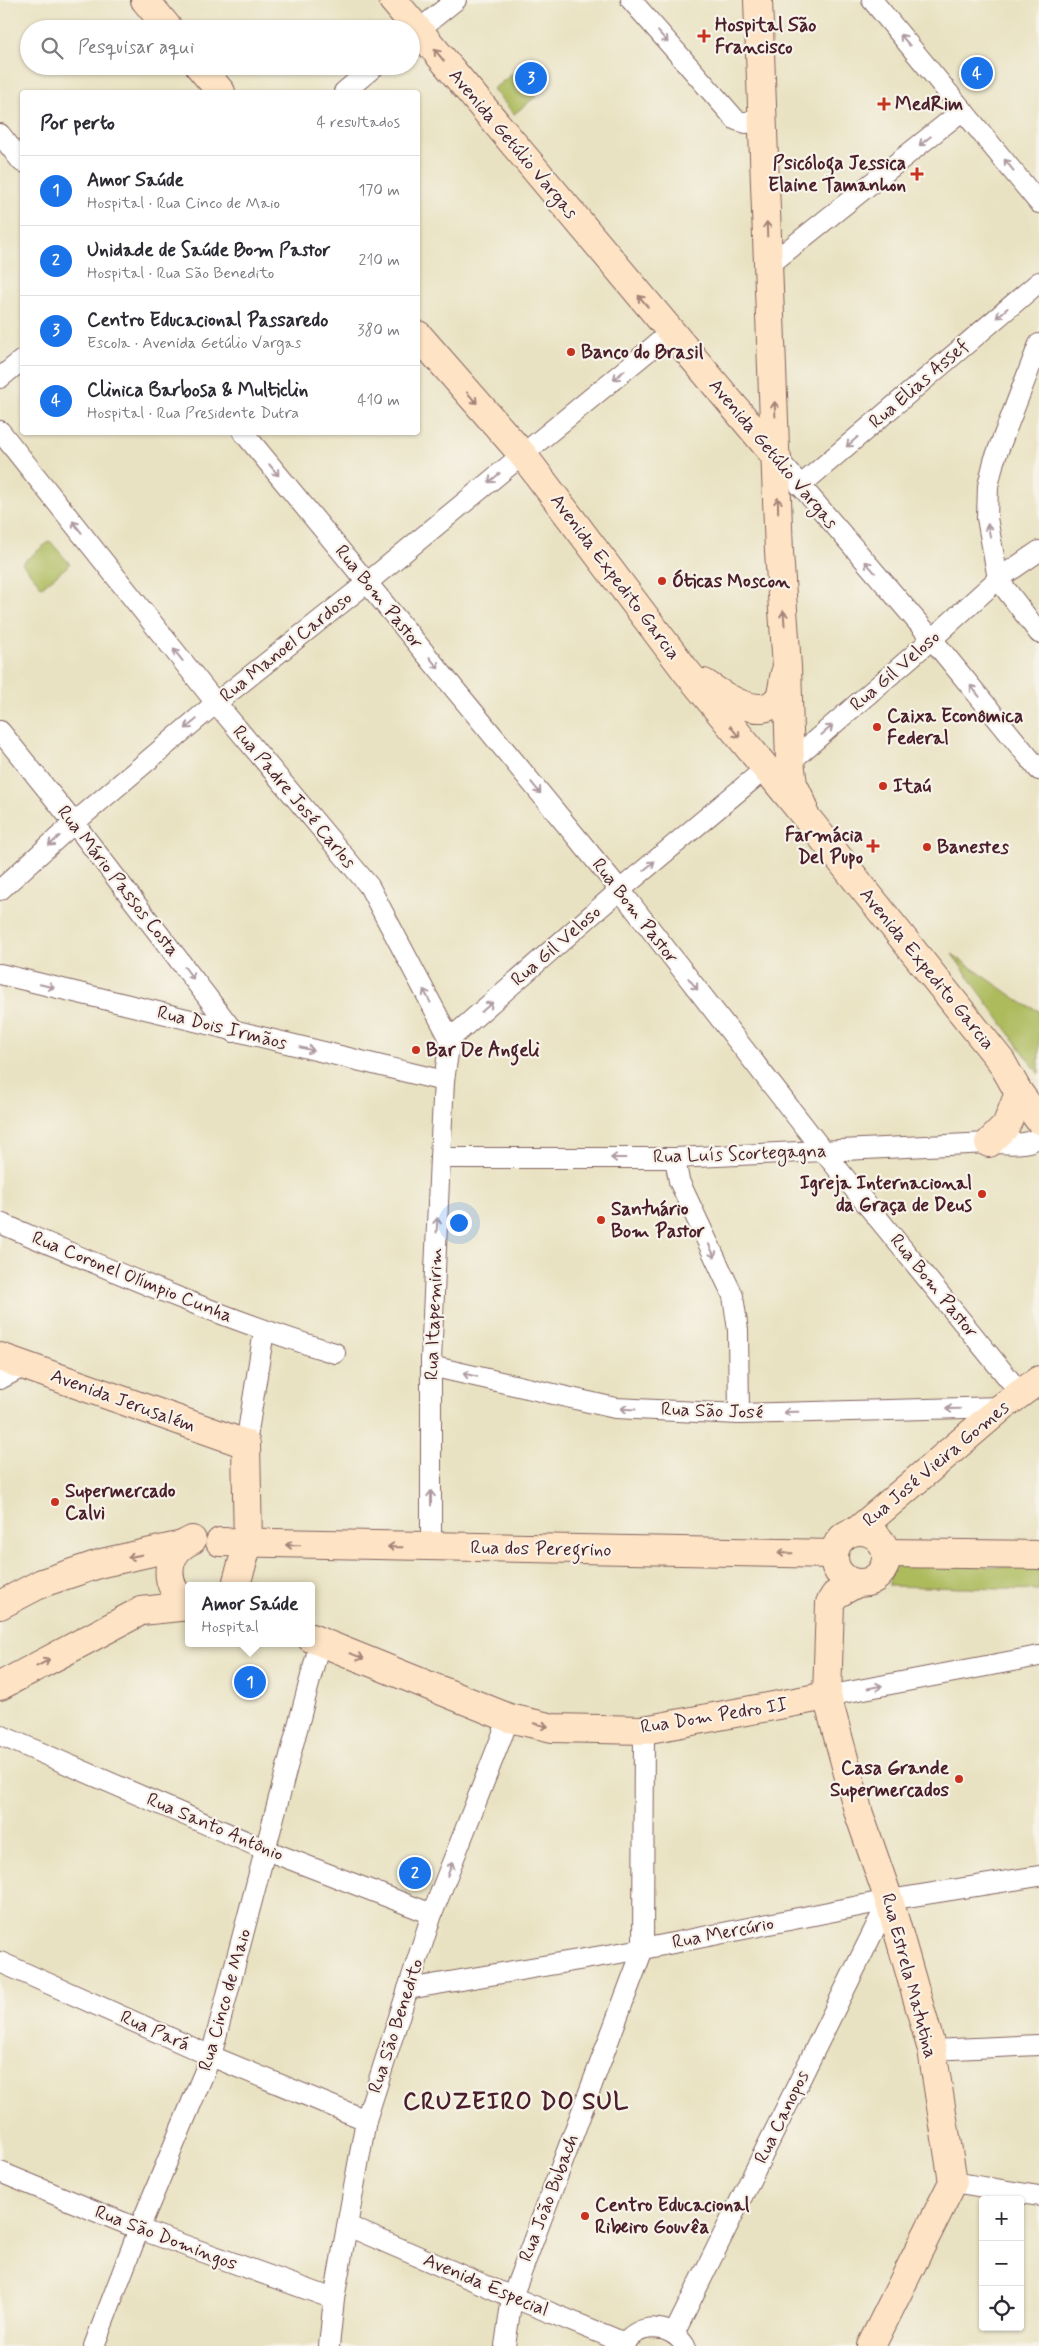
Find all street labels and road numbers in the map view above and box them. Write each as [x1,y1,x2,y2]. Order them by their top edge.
street label: Avenida Getúlio Vargas [441,64,584,226]
street label: Rua Elias Assef [864,334,974,434]
street label: Avenida Getúlio Vargas [701,374,844,536]
street label: Avenida Expedito Garcia [544,489,686,665]
street label: Rua Bom Pastor [329,540,429,654]
street label: Rua Manoel Cardoso [215,586,357,708]
street label: Rua Gil Veloso [845,625,945,717]
street label: Rua Padre José Carlos [227,720,362,874]
street label: Rua Mário Passos Costa [51,800,185,962]
street label: Rua Bom Pastor [586,853,684,969]
street label: Avenida Expedito Garcia [854,883,1000,1055]
street label: Rua Gil Veloso [506,900,606,992]
street label: Rua Dois Irmãos [155,1000,290,1056]
street label: Rua Luís Scortegagna [653,1138,827,1172]
street label: Rua Coronel Olímpio Cunha [28,1225,236,1329]
street label: Rua Bom Pastor [884,1229,984,1343]
street label: Rua Itapemirim [419,1247,449,1381]
street label: Avenida Jerusalém [47,1363,199,1439]
street label: Rua José Vieira Gomes [857,1395,1015,1533]
street label: Rua São José [660,1397,764,1425]
street label: Rua dos Peregrino [470,1535,612,1566]
street label: Rua Dom Pedro II [639,1692,789,1740]
street label: Rua Santo Antônio [143,1787,287,1867]
street label: Rua Estrela Matutina [875,1891,943,2061]
street label: Rua Mercúrio [670,1911,776,1955]
street label: Rua Cinco de Maio [193,1926,257,2074]
street label: Rua São Benedito [362,1956,430,2096]
street label: Rua Pará [116,2005,194,2057]
street label: Rua Canopos [749,2066,816,2168]
street label: Rua João Bubach [513,2131,585,2265]
street label: Rua São Domingos [91,2199,241,2278]
street label: Avenida Especial [420,2247,552,2323]

